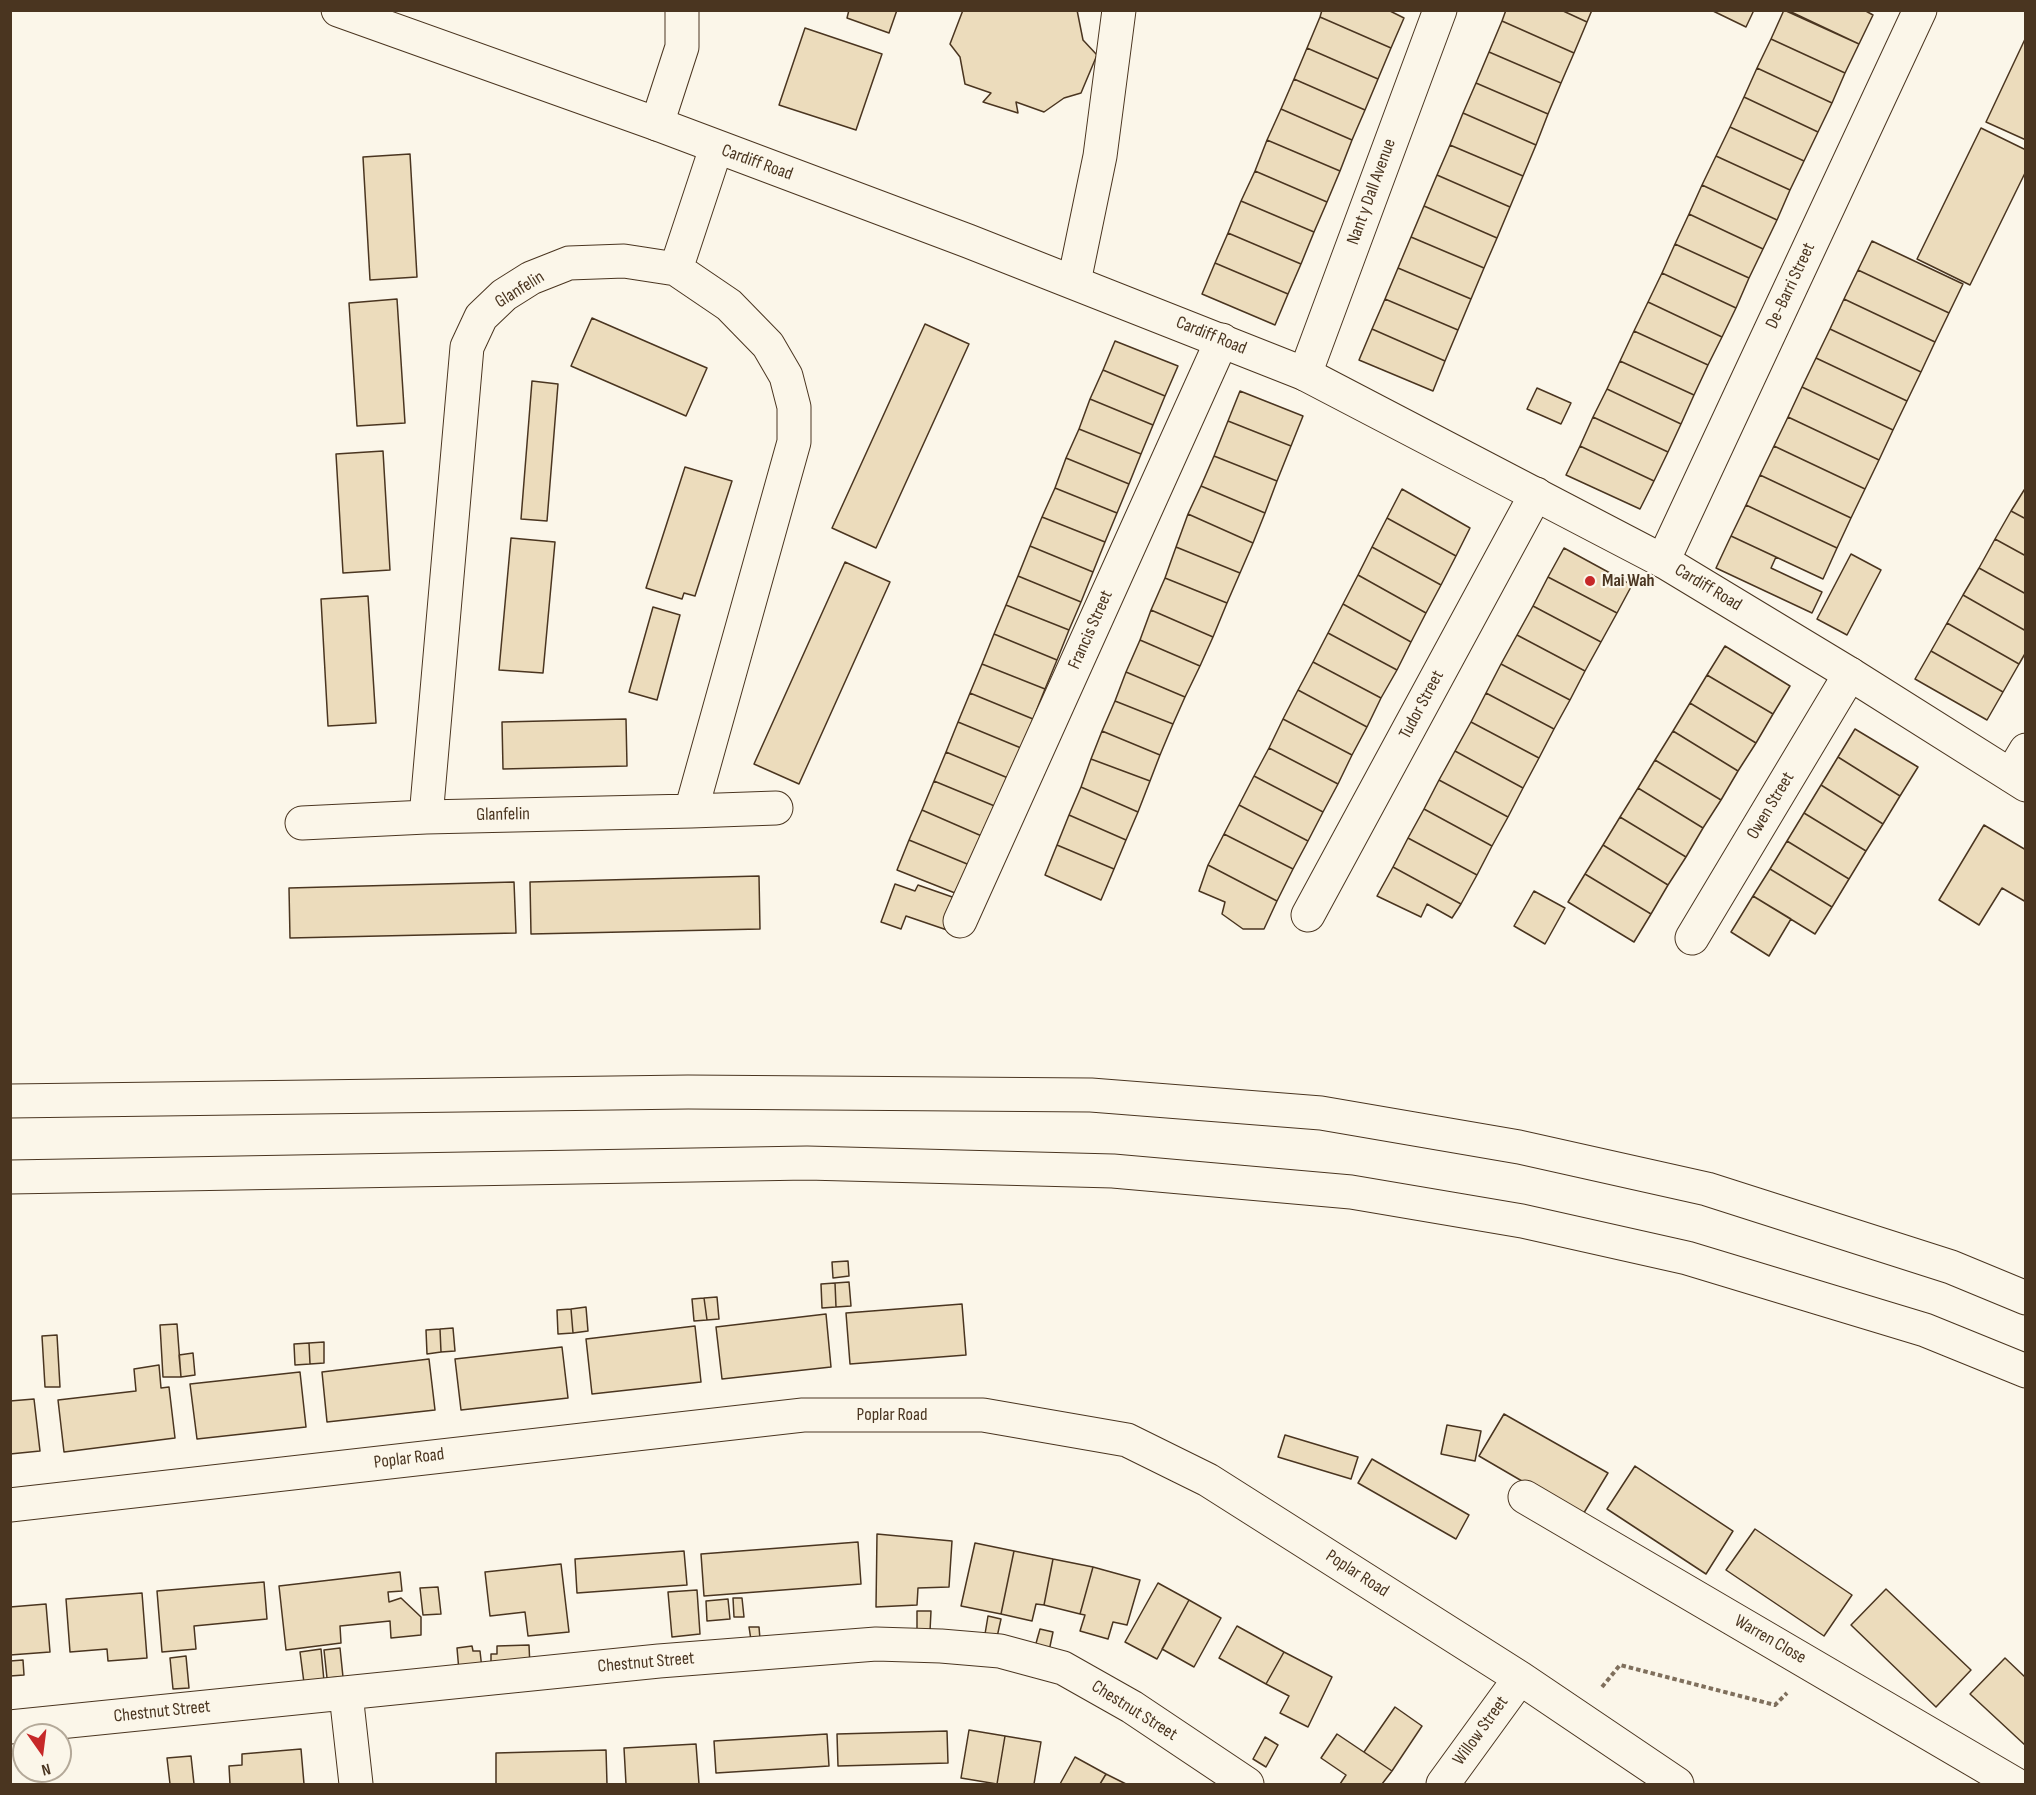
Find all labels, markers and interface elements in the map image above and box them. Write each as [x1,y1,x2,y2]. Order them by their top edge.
street label: Nant y Dall Avenue [1343,136,1401,248]
street label: Cardiff Road [718,140,796,186]
street label: De-Barri Street [1762,240,1820,332]
street label: Glanfelin [491,267,549,313]
street label: Cardiff Road [1173,312,1249,360]
street label: Cardiff Road [1671,560,1745,616]
place label: Mai Wah [1602,570,1655,592]
marker: Mai Wah [1583,574,1597,588]
street label: Francis Street [1064,587,1118,673]
street label: Tudor Street [1395,667,1449,743]
street label: Owen Street [1743,768,1799,844]
street label: Glanfelin [476,804,530,826]
street label: Poplar Road [857,1404,927,1426]
street label: Poplar Road [373,1444,445,1474]
street label: Poplar Road [1321,1546,1393,1602]
street label: Warren Close [1730,1611,1810,1669]
street label: Chestnut Street [597,1648,695,1678]
street label: Chestnut Street [1087,1676,1181,1746]
street label: Willow Street [1449,1692,1513,1770]
street label: Chestnut Street [113,1696,211,1728]
north arrow [12,1723,72,1783]
text: N [40,1759,52,1779]

